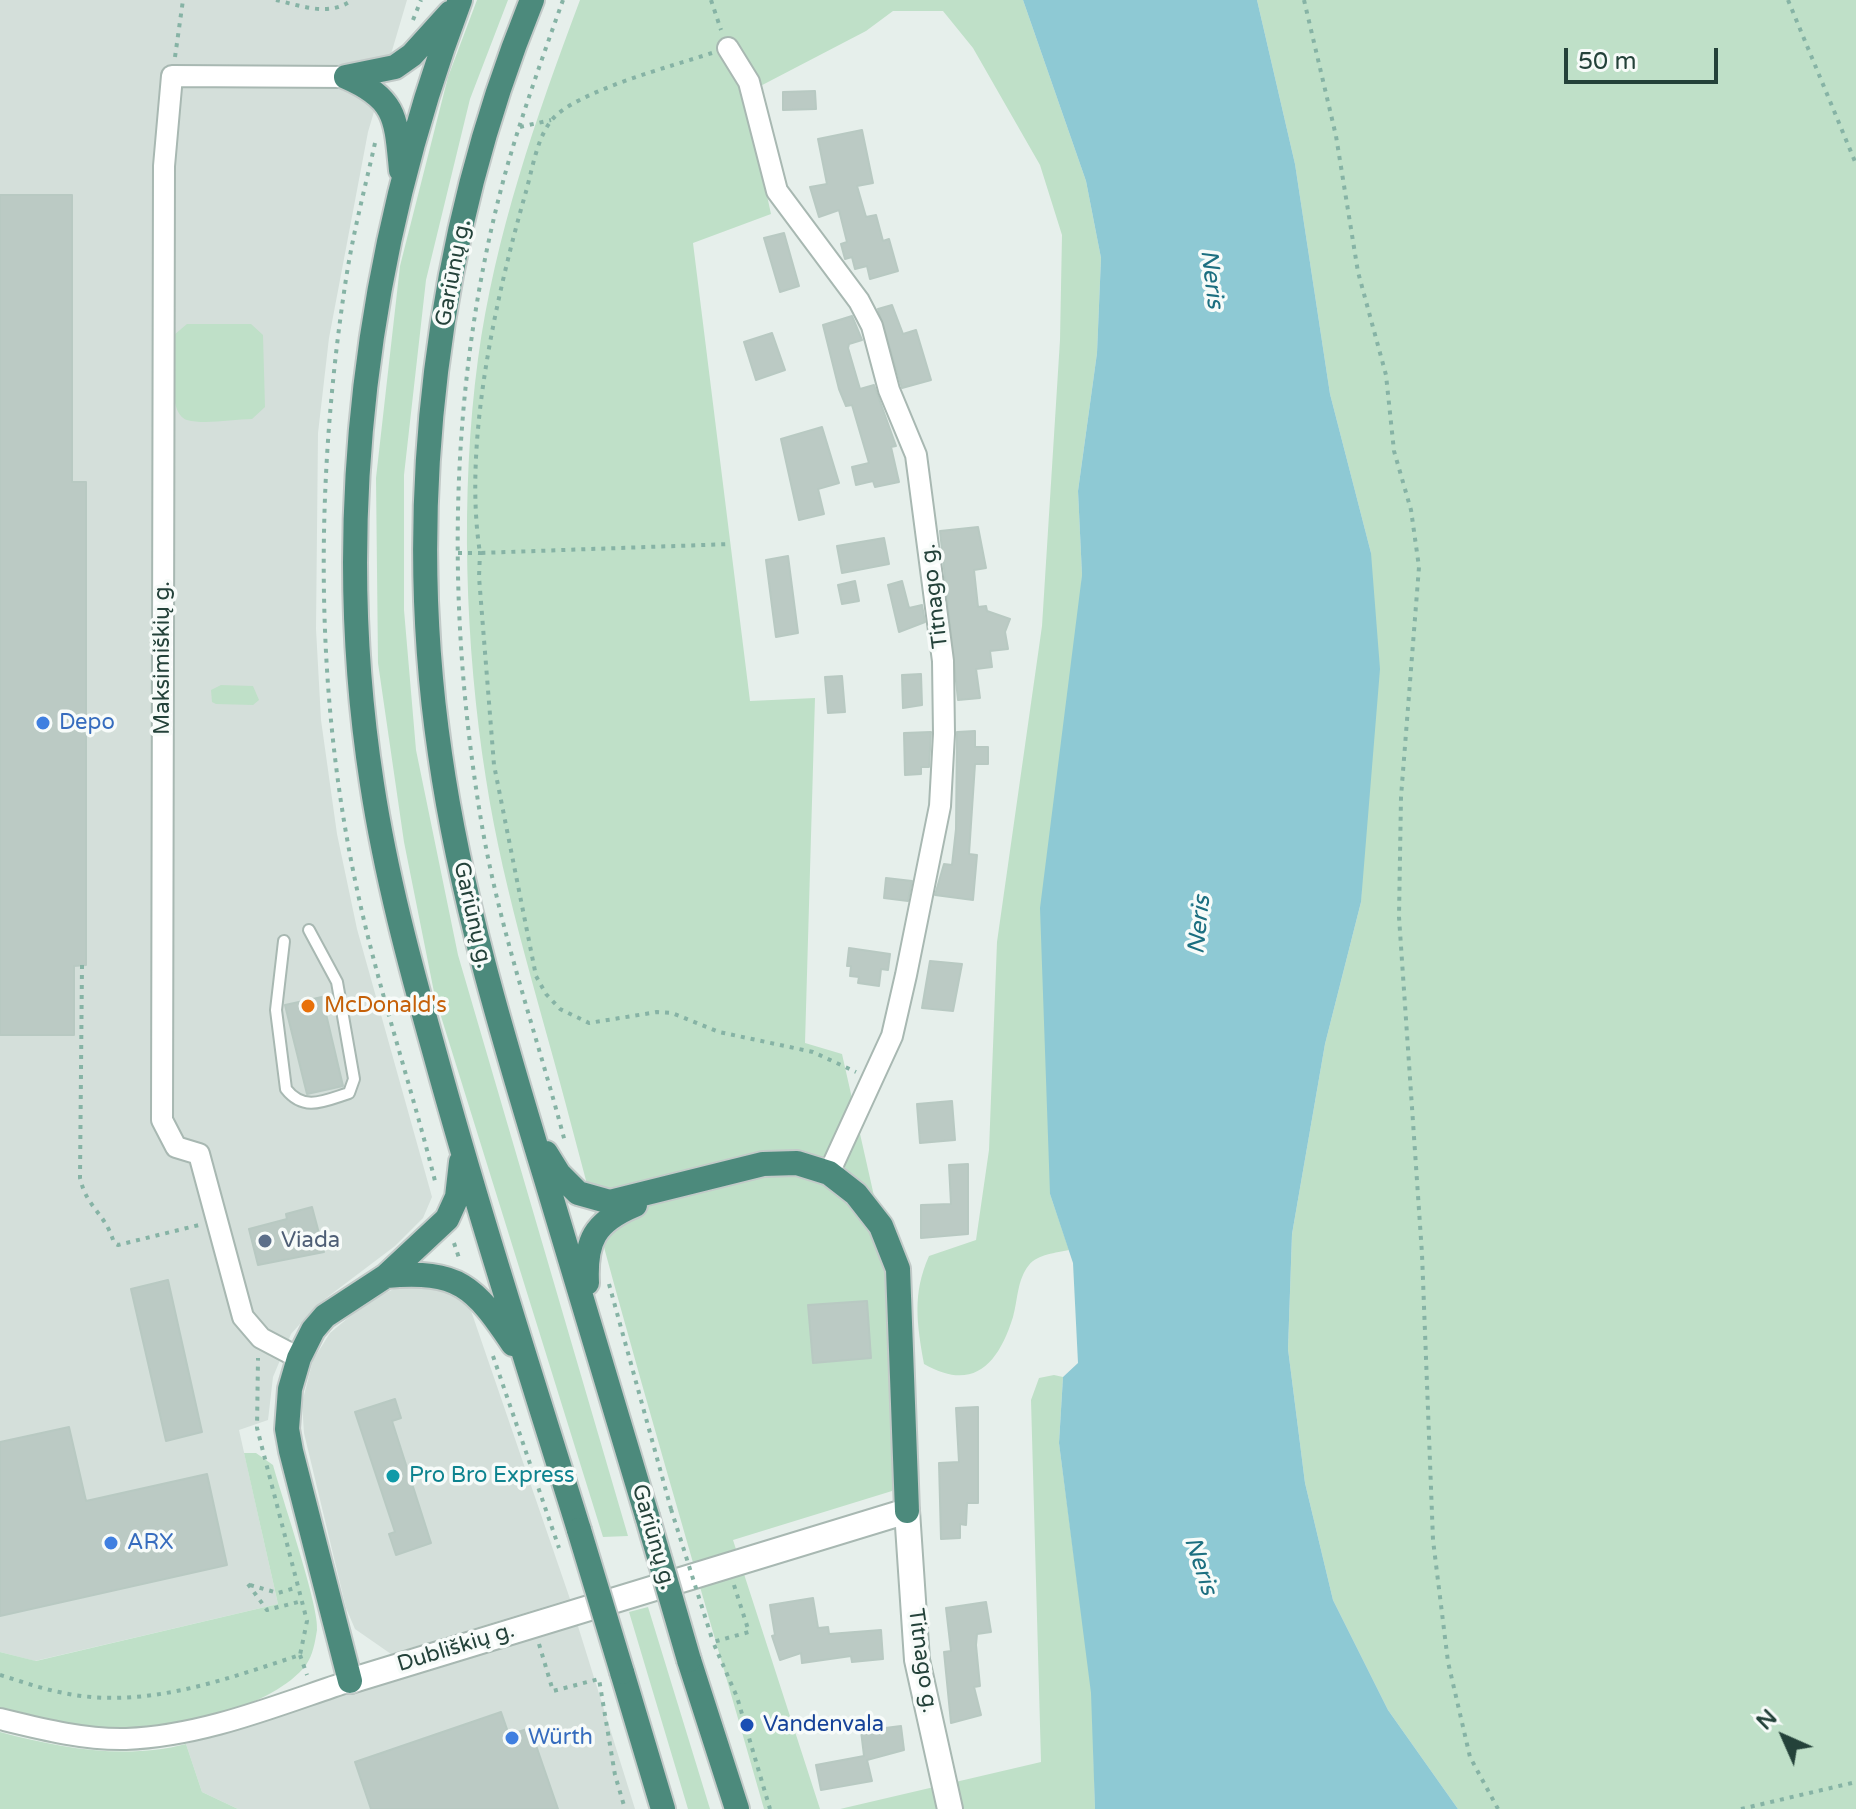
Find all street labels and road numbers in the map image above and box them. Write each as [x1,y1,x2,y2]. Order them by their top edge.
street label: Gariūnų g. [431,217,477,329]
street label: Titnago g. [915,542,955,650]
street label: Maksimiškių g. [150,581,176,735]
street label: Gariūnų g. [447,859,497,971]
street label: Gariūnų g. [625,1481,681,1593]
street label: Titnago g. [902,1607,942,1715]
street label: Dubliškių g. [394,1618,518,1678]

